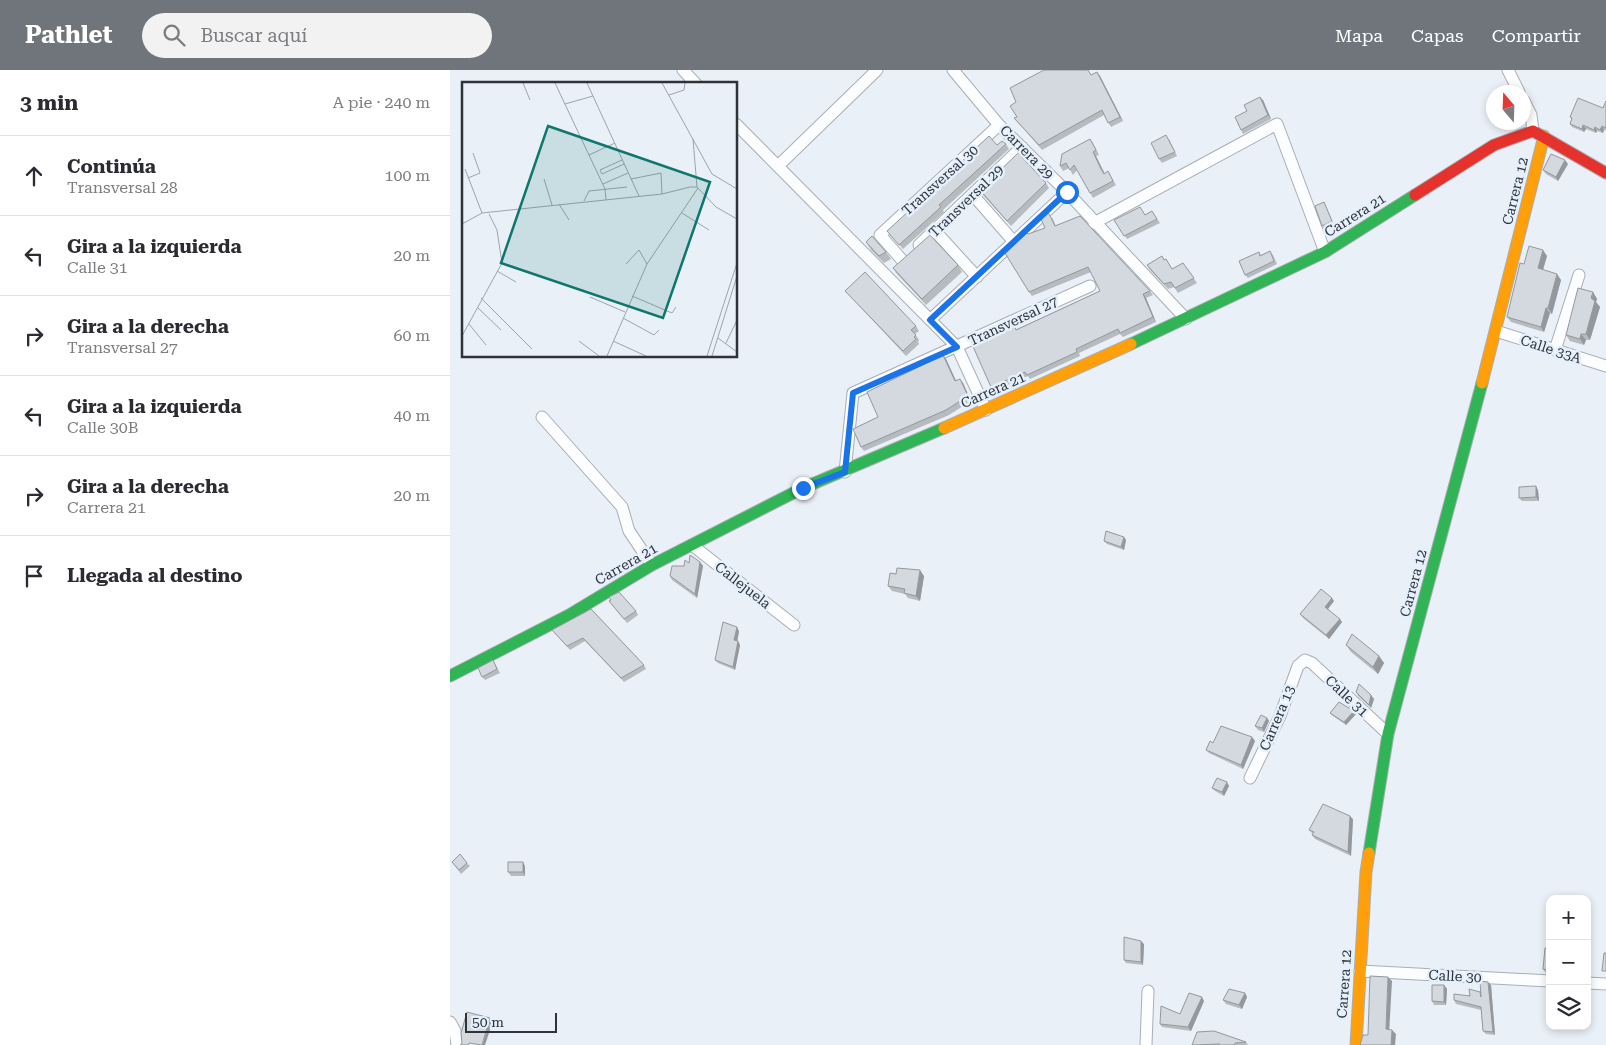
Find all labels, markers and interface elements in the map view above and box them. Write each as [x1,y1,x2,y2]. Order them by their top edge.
search box [142,13,492,58]
text: Pathlet [25,21,112,49]
icon: search [160,21,188,49]
text: Buscar aquí [200,24,307,47]
text: Mapa [1335,25,1383,46]
text: Capas [1411,25,1464,46]
text: Compartir [1492,25,1581,46]
inset map [462,82,738,358]
north arrow [1486,85,1531,130]
text: 3 min [20,91,78,115]
text: A pie · 240 m [333,93,430,112]
street label: Carrera 29 [997,122,1057,182]
street label: Transversal 30 [899,142,981,218]
text: Continúa [67,155,156,178]
street label: Carrera 12 [1499,155,1531,226]
street label: Transversal 29 [926,161,1007,240]
icon: ahead [20,162,48,190]
text: 100 m [384,166,430,185]
text: Transversal 28 [67,178,178,197]
route start [1056,181,1079,204]
street label: Carrera 21 [1321,190,1389,240]
text: Gira a la izquierda [67,235,242,258]
icon: left [20,242,48,270]
text: 20 m [393,246,430,265]
text: Calle 31 [67,258,128,277]
street label: Transversal 27 [966,293,1060,349]
text: Gira a la derecha [67,315,229,338]
icon: right [20,322,48,350]
text: 60 m [393,326,430,345]
street label: Calle 33A [1519,332,1584,366]
text: Transversal 27 [67,338,178,357]
street label: Carrera 21 [958,369,1028,411]
text: Gira a la izquierda [67,395,242,418]
icon: left [20,402,48,430]
text: 40 m [393,406,430,425]
text: Calle 30B [67,418,139,437]
text: Gira a la derecha [67,475,229,498]
route end [792,477,815,500]
icon: right [20,482,48,510]
text: 20 m [393,486,430,505]
text: Carrera 21 [67,498,146,517]
street label: Carrera 21 [592,540,660,588]
street label: Carrera 12 [1396,547,1430,618]
street label: Callejuela [712,558,774,612]
icon: arrive [20,562,48,590]
text: Llegada al destino [67,564,243,587]
street label: Calle 31 [1322,672,1372,720]
street label: Carrera 13 [1256,683,1298,753]
map controls [1546,895,1591,1030]
button: + [1546,895,1591,940]
button: − [1546,940,1591,985]
street label: Carrera 12 [1334,949,1354,1019]
street label: Calle 30 [1428,967,1482,985]
button: layers [1546,985,1591,1030]
scale bar [465,1010,558,1033]
text: 50 m [472,1014,504,1030]

